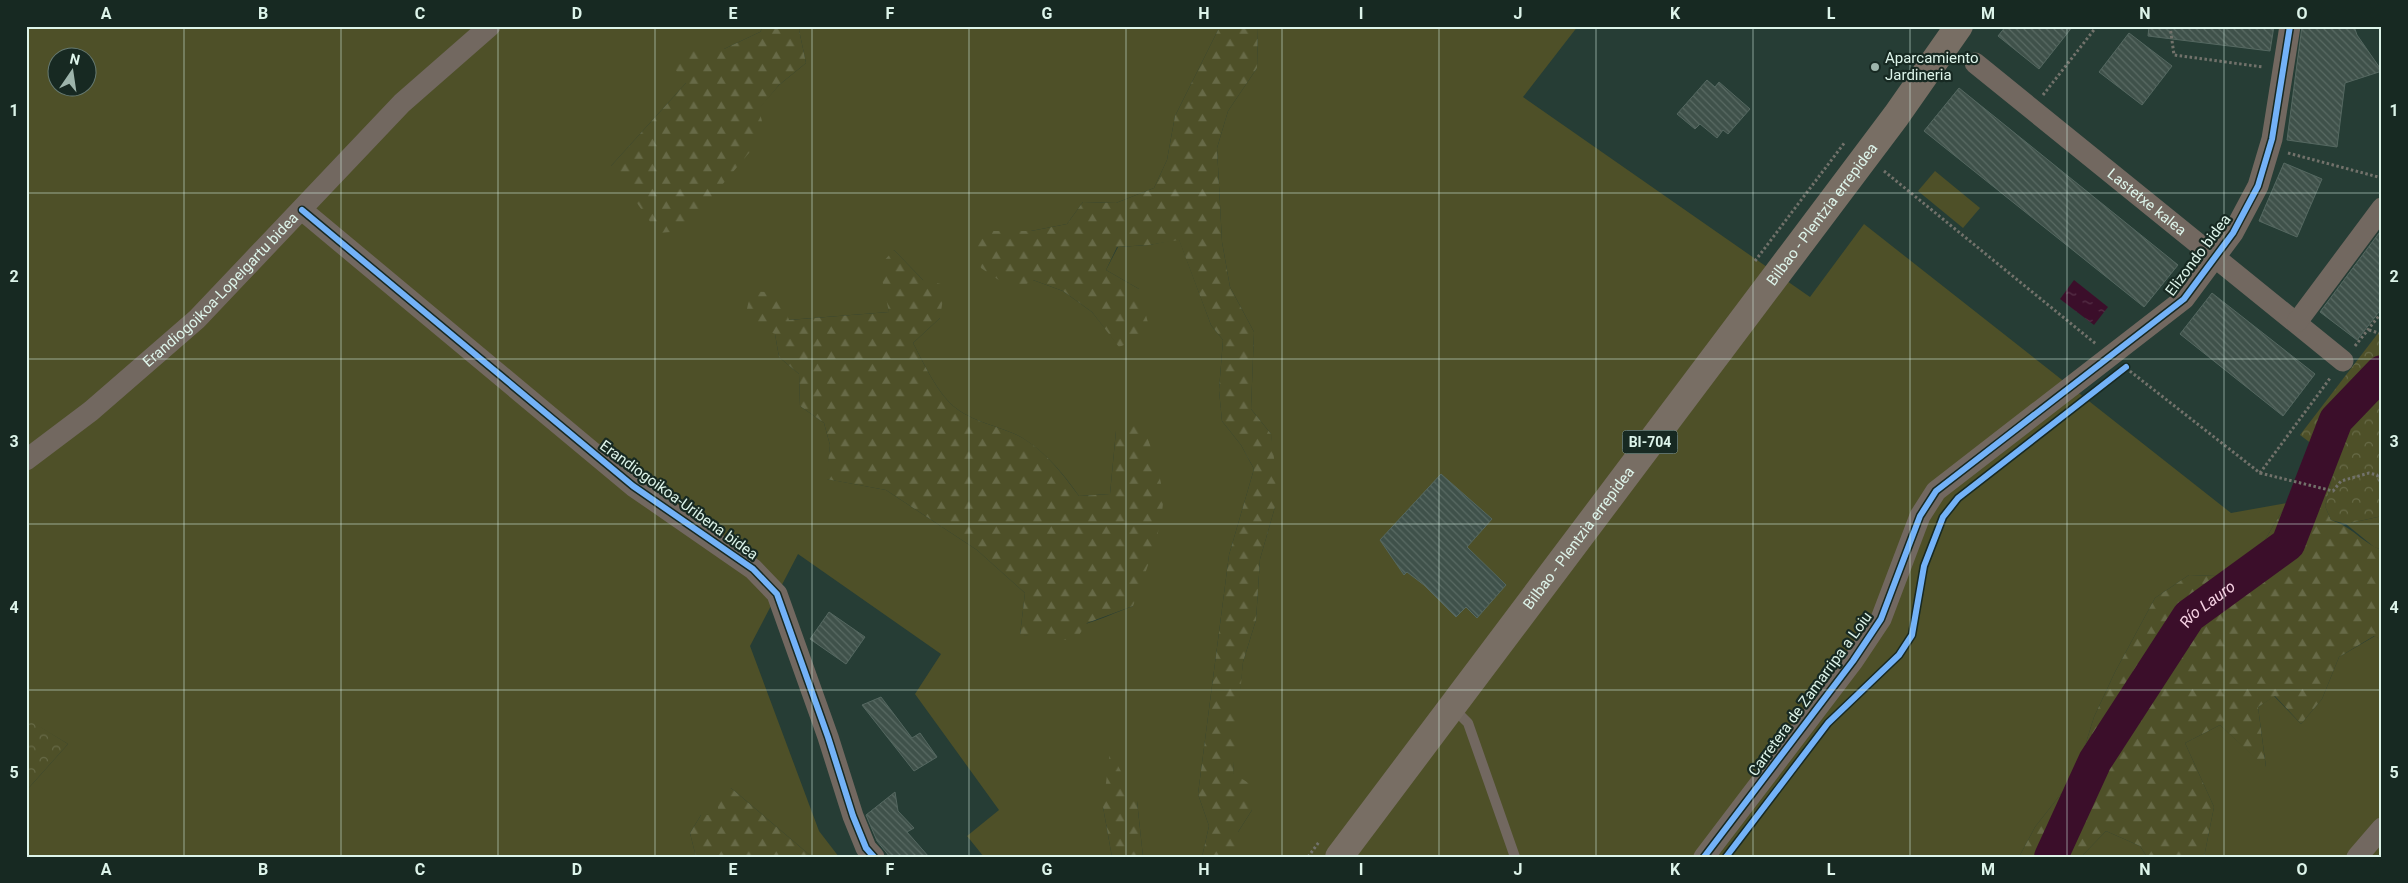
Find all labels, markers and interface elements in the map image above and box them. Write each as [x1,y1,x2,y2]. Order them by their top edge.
text: A [101,4,112,23]
text: B [258,4,268,23]
text: C [415,4,425,23]
text: D [572,4,582,23]
text: E [729,4,738,23]
text: F [886,4,895,23]
text: G [1042,4,1053,23]
text: H [1198,4,1210,23]
text: I [1359,4,1363,23]
text: J [1514,4,1522,23]
text: K [1670,4,1681,23]
text: L [1827,4,1836,23]
text: M [1981,4,1995,23]
text: N [2139,4,2151,23]
text: O [2296,4,2308,23]
north arrow [48,48,98,98]
place label: Aparcamiento Jardineria [1885,49,1979,84]
text: N [68,50,82,68]
marker: Aparcamiento Jardineria [1869,61,1881,73]
text: 1 [9,101,19,120]
text: 1 [2389,101,2399,120]
street label: Bilbao - Plentzia errepidea [1763,140,1881,289]
street label: Lastetxe kalea [2104,165,2190,239]
street label: Erandiogoikoa-Lopeigartu bidea [139,209,302,371]
street label: Elizondo bidea [2162,211,2234,299]
text: 2 [9,267,19,286]
text: 2 [2389,267,2399,286]
road number: BI-704 [1622,431,1678,454]
text: 3 [9,432,19,451]
text: 3 [2389,432,2399,451]
street label: Erandiogoikoa-Uribena bidea [596,437,762,563]
street label: Bilbao - Plentzia errepidea [1519,463,1638,613]
water label: Río Lauro [2175,576,2239,631]
text: 4 [9,598,19,617]
text: 4 [2389,598,2399,617]
street label: Carretera de Zamarripa a Loiu [1744,608,1876,780]
text: 5 [9,763,19,782]
text: 5 [2389,763,2399,782]
text: A [101,860,112,879]
text: B [258,860,268,879]
text: C [415,860,425,879]
text: D [572,860,582,879]
text: E [729,860,738,879]
text: F [886,860,895,879]
text: G [1042,860,1053,879]
text: H [1198,860,1210,879]
text: I [1359,860,1363,879]
text: J [1514,860,1522,879]
text: K [1670,860,1681,879]
text: L [1827,860,1836,879]
text: M [1981,860,1995,879]
text: N [2139,860,2151,879]
text: O [2296,860,2308,879]

